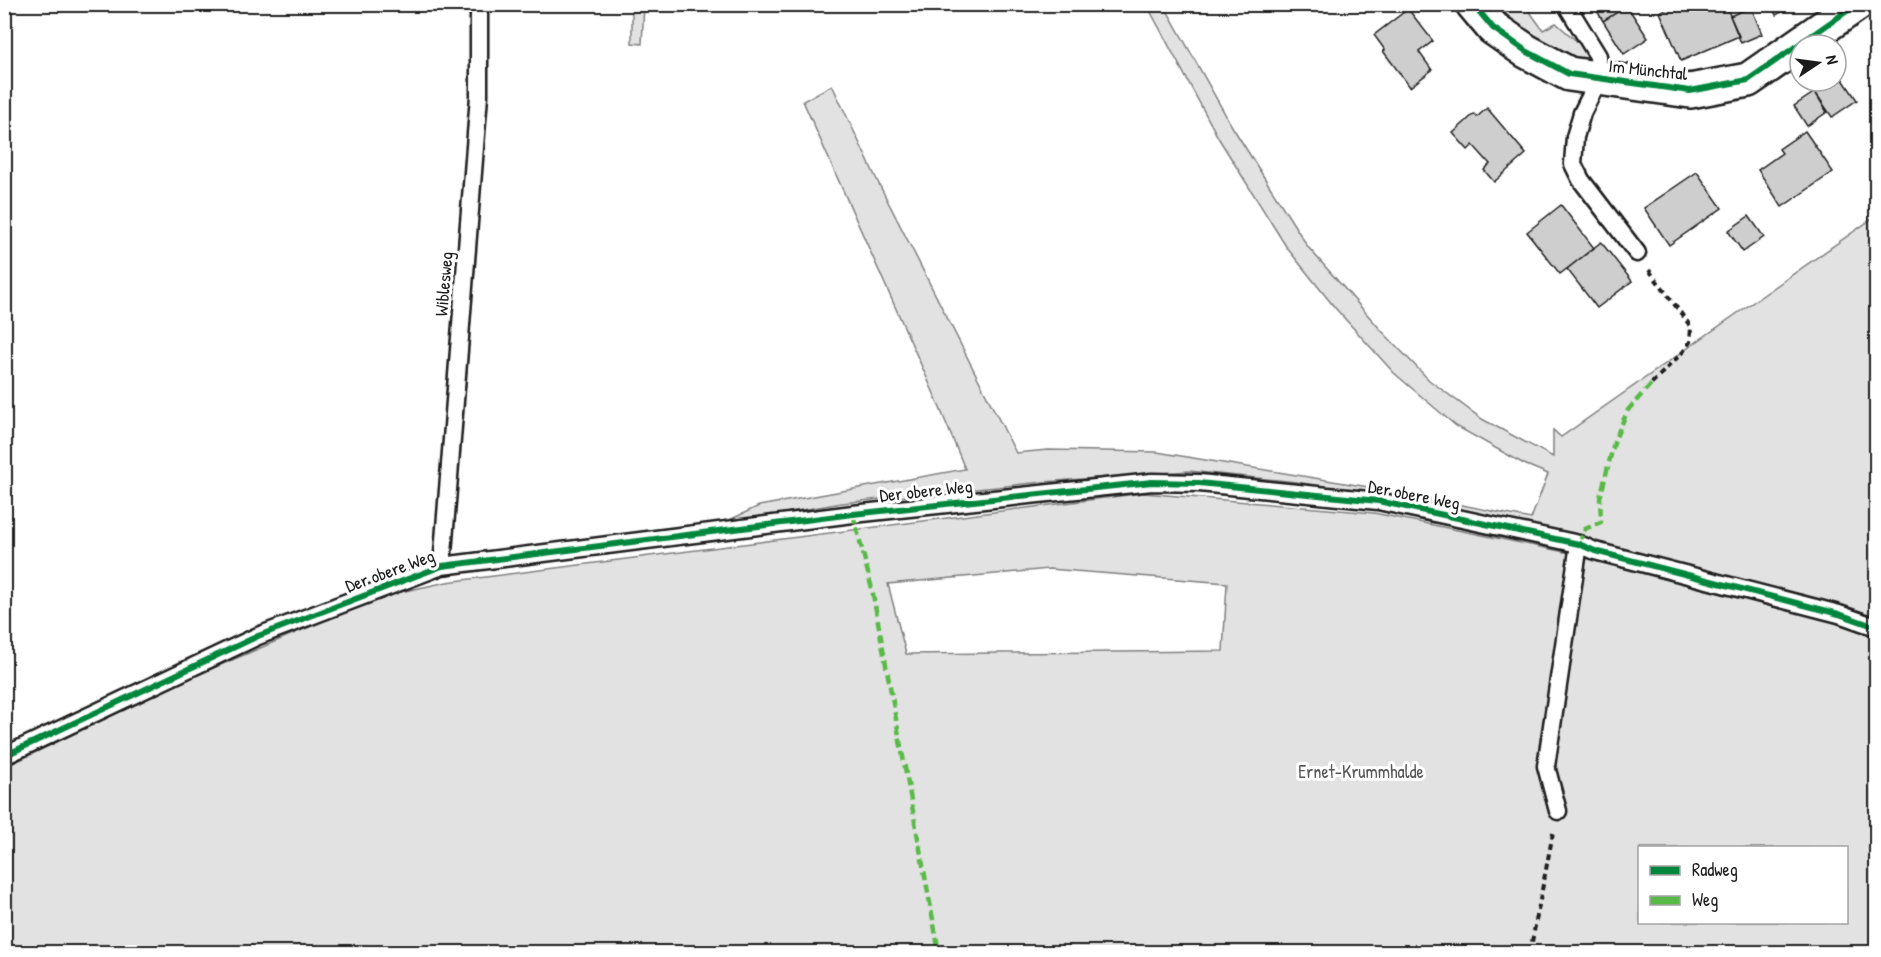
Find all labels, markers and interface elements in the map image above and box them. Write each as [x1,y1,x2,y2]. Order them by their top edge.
north arrow [1788,33,1848,93]
street label: Im Münchtal [1607,53,1689,86]
text: N [1821,53,1844,67]
street label: Wiblesweg [428,251,459,317]
street label: Der obere Weg [878,473,974,508]
street label: Der obere Weg [1366,473,1462,516]
street label: Der obere Weg [342,543,438,598]
park label: Ernet-Krummhalde [1298,759,1424,784]
legend [1638,846,1848,924]
text: Radweg [1692,857,1738,882]
text: Weg [1692,887,1718,912]

